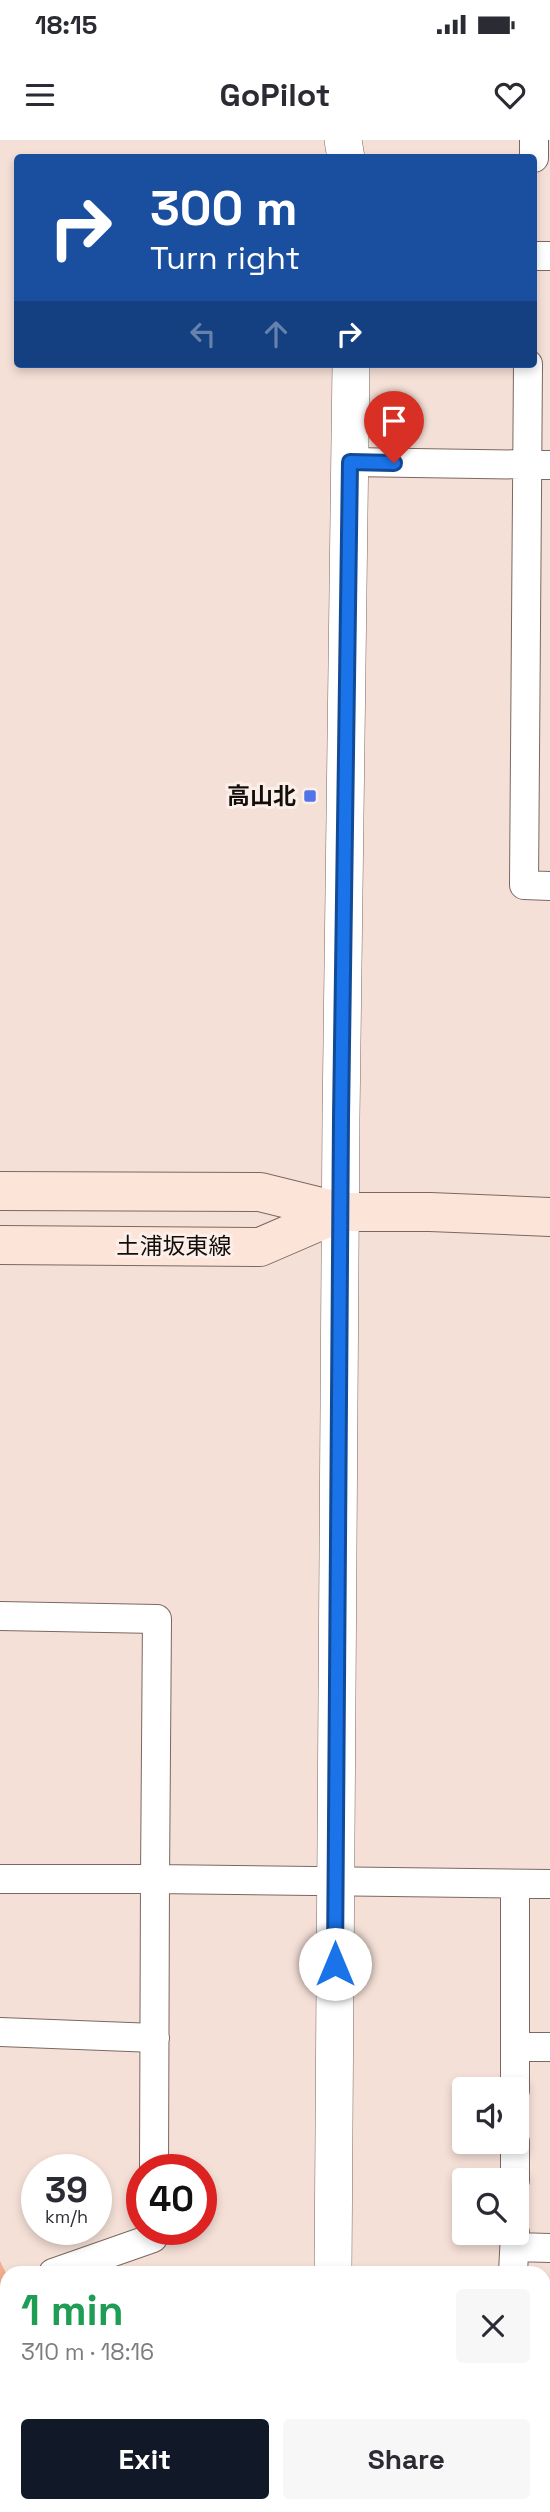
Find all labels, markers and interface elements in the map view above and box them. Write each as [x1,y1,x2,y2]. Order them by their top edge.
text: 18:15 [35,8,97,42]
text: GoPilot [220,75,330,115]
icon: menu [21,76,59,114]
icon: heart [491,76,529,114]
text: 300 m [150,177,298,239]
icon: right [35,182,126,273]
text: Turn right [150,238,300,278]
icon: left [184,315,222,353]
icon: ahead [257,315,295,353]
icon: right [330,315,368,353]
pin [364,391,424,463]
icon: arrive [375,402,413,440]
place label: 高山北 [227,781,296,811]
marker: 高山北 [302,788,318,804]
street label: 土浦坂東線 [117,1231,232,1261]
position arrow [298,1927,372,2001]
map controls [452,2077,529,2245]
button: sound [452,2077,529,2154]
speed limit sign: 40 [126,2154,217,2245]
text: 39 [45,2168,88,2212]
button: search [452,2168,529,2245]
text: km/h [45,2205,88,2228]
text: 1 min [21,2284,124,2337]
button: close [456,2289,530,2363]
text: 310 m · 18:16 [21,2337,154,2367]
button: Exit [21,2419,269,2499]
button: Share [283,2419,530,2499]

